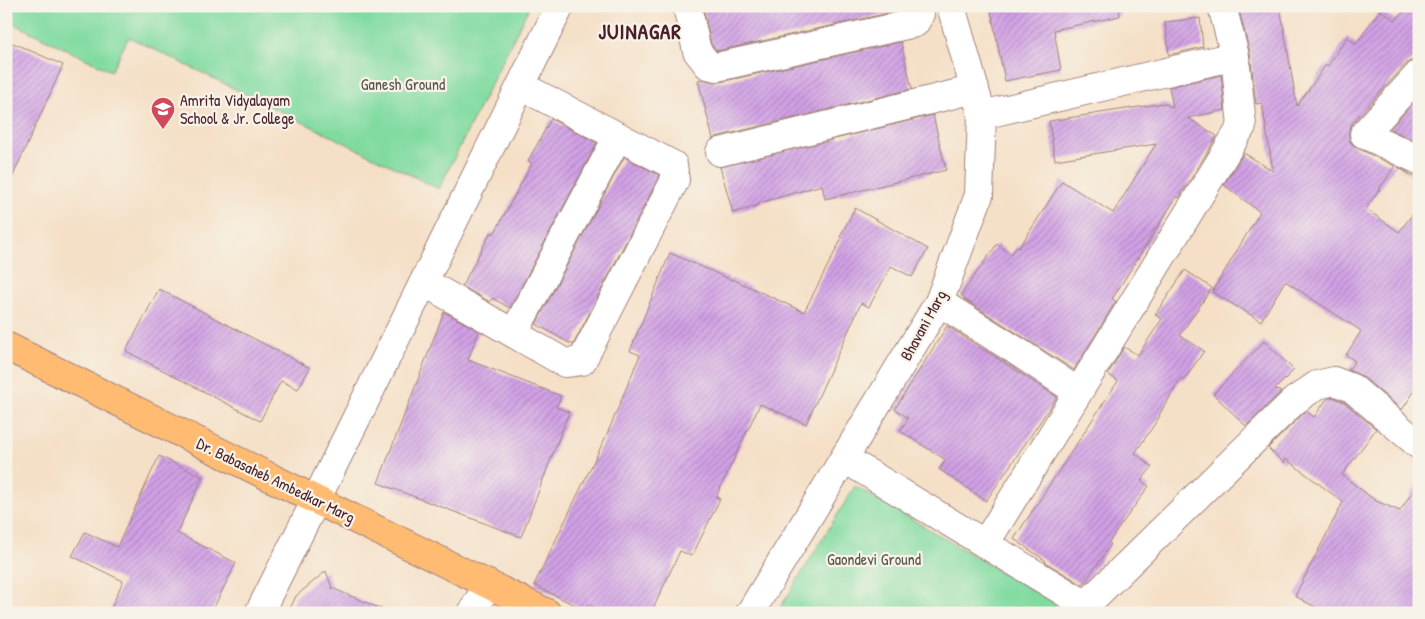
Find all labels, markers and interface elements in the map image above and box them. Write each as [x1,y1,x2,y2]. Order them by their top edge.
district label: JUINAGAR [598,17,682,46]
park label: Ganesh Ground [361,73,445,95]
place label: Amrita Vidyalayam School & Jr. College [180,89,295,129]
school or university icon: Amrita Vidyalayam School & Jr. College [150,96,176,130]
street label: Bhavani Marg [895,286,951,364]
street label: Dr. Babasaheb Ambedkar Marg [193,432,359,528]
park label: Gaondevi Ground [827,548,921,570]

